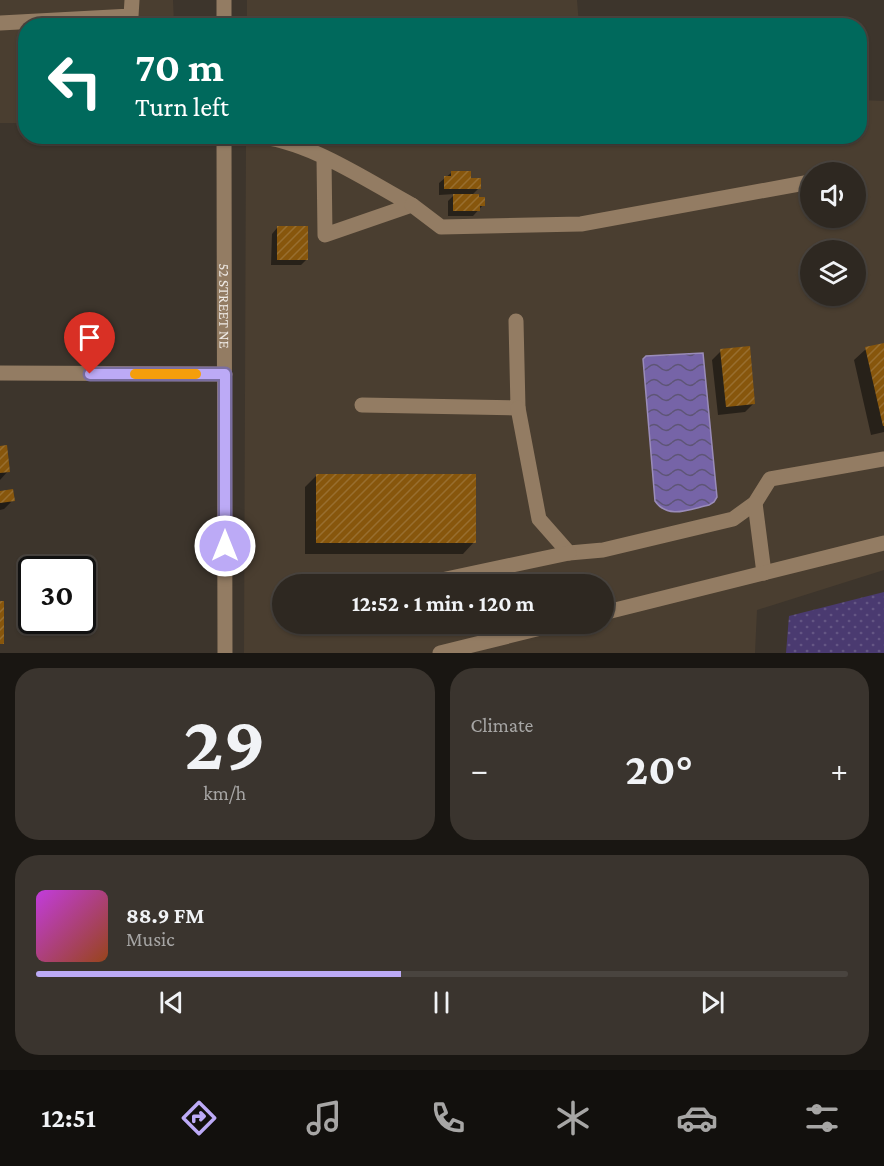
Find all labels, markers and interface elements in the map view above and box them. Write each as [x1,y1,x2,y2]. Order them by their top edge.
icon: left [36,42,114,120]
text: 70 m [135,43,224,90]
text: Turn left [135,92,229,122]
map controls [800,162,866,306]
button: sound [800,162,866,228]
button: layers [800,240,866,306]
street label: 52 STREET NE [216,263,232,349]
pin [64,312,115,374]
icon: arrive [73,321,106,354]
position arrow [193,514,257,578]
speed limit sign: 30 [18,556,96,634]
text: 12:52 · 1 min · 120 m [352,591,534,616]
text: 29 [184,699,266,786]
text: Climate [471,714,533,736]
text: 20° [625,744,693,794]
text: − [471,751,488,788]
text: + [831,751,848,788]
text: km/h [203,782,246,804]
text: 88.9 FM [126,903,204,928]
text: Music [126,928,175,950]
icon: previous [155,986,188,1019]
icon: pause [425,986,458,1019]
icon: next [696,986,729,1019]
icon: directions [178,1097,220,1139]
icon: music [303,1097,345,1139]
icon: phone [427,1097,469,1139]
icon: climate [552,1097,594,1139]
icon: car [676,1097,718,1139]
icon: filters [801,1097,843,1139]
text: 12:51 [41,1103,96,1133]

